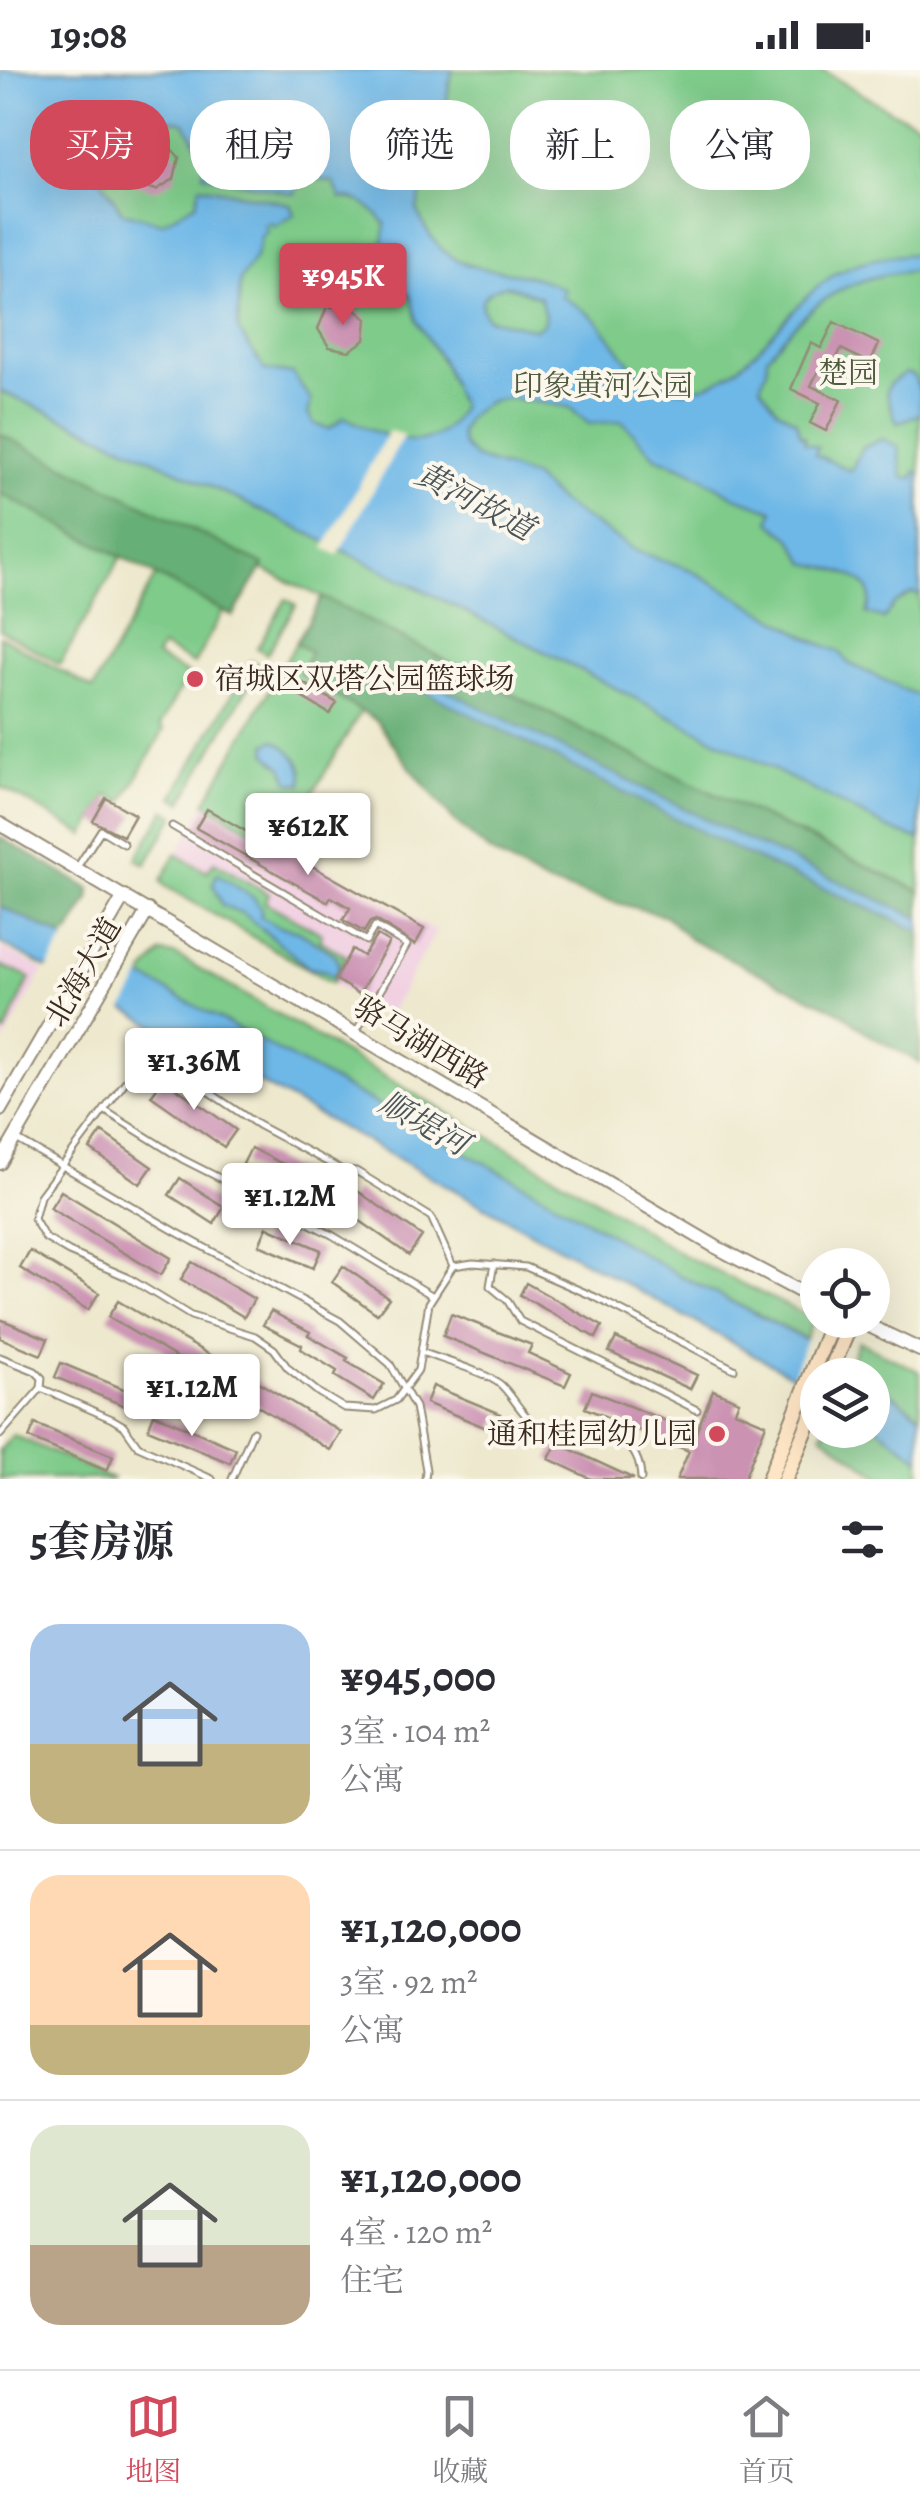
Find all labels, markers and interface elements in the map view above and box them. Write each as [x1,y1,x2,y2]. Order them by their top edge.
text: 19:08 [50,9,128,61]
chip: 买房 [30,100,170,190]
chip: 租房 [190,100,330,190]
chip: 筛选 [350,100,490,190]
chip: 新上 [510,100,650,190]
chip: 公寓 [670,100,810,190]
pin: ¥945K [273,243,413,328]
text: ¥945K [302,253,384,297]
park label: 楚园 [818,353,878,393]
park label: 印象黄河公园 [513,366,693,406]
water label: 黄河故道 [408,452,545,552]
place label: 宿城区双塔公园篮球场 [215,659,515,699]
marker: 宿城区双塔公园篮球场 [184,668,206,690]
pin: ¥612K [238,793,378,878]
text: ¥612K [267,803,349,847]
street label: 北海大道 [36,910,130,1034]
street label: 骆马湖西路 [346,986,496,1098]
pin: ¥1.36M [113,1028,275,1113]
text: ¥1.36M [147,1038,241,1082]
water label: 顺堤河 [371,1080,481,1168]
pin: ¥1.12M [209,1163,371,1248]
text: ¥1.12M [244,1173,336,1217]
map controls [800,1248,890,1448]
button: locate [800,1248,890,1338]
pin: ¥1.12M [111,1354,273,1439]
button: layers [800,1358,890,1448]
text: ¥1.12M [146,1364,238,1408]
place label: 通和桂园幼儿园 [487,1414,697,1454]
marker: 通和桂园幼儿园 [706,1423,728,1445]
icon: filters [835,1512,890,1567]
text: 5套房源 [30,1513,174,1570]
text: ¥945,000 [340,1648,496,1705]
icon: home [110,1664,230,1784]
text: 3室 · 104 m² [340,1709,490,1753]
text: 公寓 [340,1757,404,1801]
text: ¥1,120,000 [340,1899,522,1956]
icon: home [110,1915,230,2035]
text: 3室 · 92 m² [340,1960,478,2004]
text: 公寓 [340,2008,404,2052]
text: ¥1,120,000 [340,2149,522,2206]
icon: home [110,2165,230,2285]
text: 4室 · 120 m² [340,2210,492,2254]
text: 住宅 [340,2258,404,2302]
tab: 地图 [125,2389,181,2491]
tab: 收藏 [432,2389,488,2491]
tab: 首页 [739,2389,795,2491]

